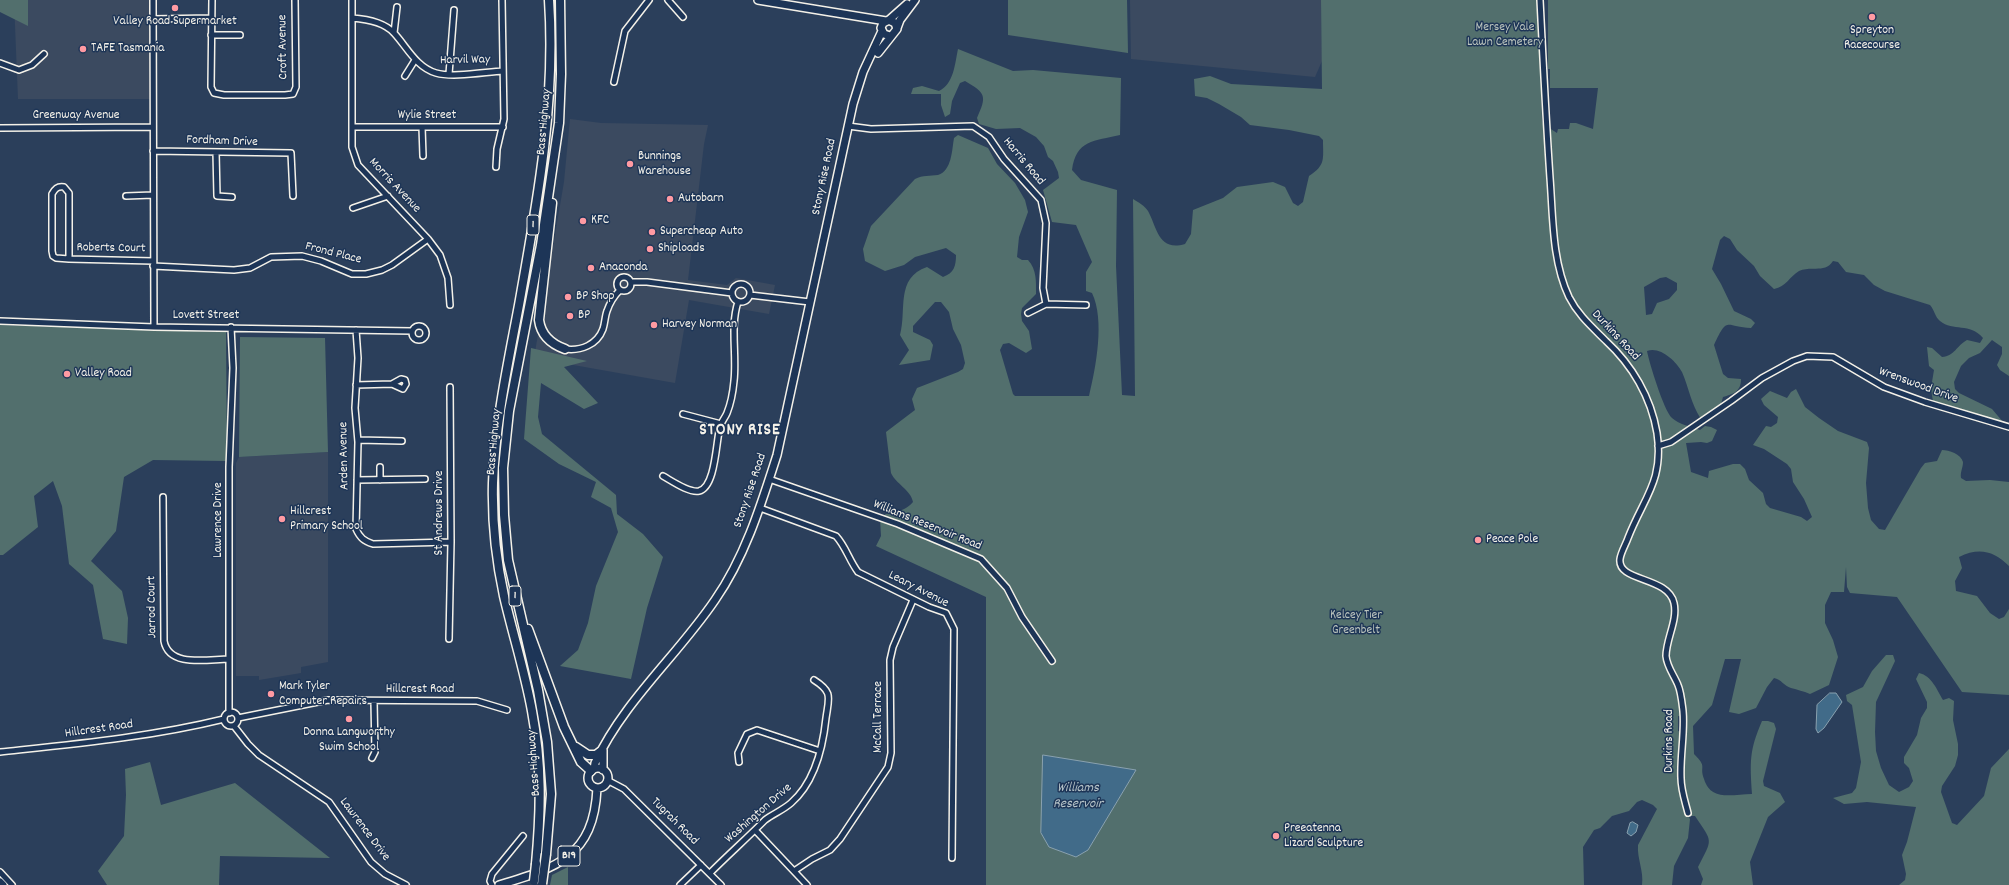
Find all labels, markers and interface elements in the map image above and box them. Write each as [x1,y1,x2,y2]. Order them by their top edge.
marker: Valley Road Supermarket [170,3,180,13]
marker: Spreyton Racecourse [1867,12,1877,22]
place label: Valley Road Supermarket [113,14,237,30]
street label: Croft Avenue [276,14,292,80]
park label: Mersey Vale Lawn Cemetery [1467,20,1543,51]
place label: Spreyton Racecourse [1844,23,1900,54]
place label: TAFE Tasmania [91,41,164,57]
marker: TAFE Tasmania [78,44,88,54]
street label: Harvil Way [440,53,490,69]
street label: Bass Highway [534,88,556,156]
street label: Greenway Avenue [32,108,120,124]
street label: Wylie Street [398,108,456,124]
street label: Fordham Drive [186,133,258,151]
street label: Harris Road [999,135,1047,189]
street label: Stony Rise Road [809,137,841,217]
place label: Bunnings Warehouse [638,149,691,180]
street label: Morris Avenue [365,155,423,217]
marker: Bunnings Warehouse [625,159,635,169]
place label: Autobarn [678,191,724,207]
marker: Autobarn [665,194,675,204]
place label: KFC [591,213,609,229]
road number: 1 [527,215,539,235]
marker: KFC [578,216,588,226]
place label: Supercheap Auto [660,224,743,240]
marker: Supercheap Auto [647,227,657,237]
street label: Frond Place [303,239,363,269]
street label: Roberts Court [76,241,146,257]
place label: Shiploads [658,241,705,257]
marker: Shiploads [645,244,655,254]
place label: Anaconda [599,260,647,276]
marker: Anaconda [586,263,596,273]
place label: BP Shop [576,289,615,305]
marker: BP Shop [563,292,573,302]
street label: Durkins Road [1588,307,1642,365]
street label: Lovett Street [173,308,239,324]
place label: BP [578,308,590,324]
marker: BP [565,311,575,321]
place label: Harvey Norman [662,317,737,333]
marker: Harvey Norman [649,320,659,330]
street label: Wrenswood Drive [1876,364,1960,408]
place label: Valley Road [75,366,132,382]
marker: Valley Road [62,369,72,379]
street label: Bass Highway [484,408,506,476]
street label: Arden Avenue [337,422,353,490]
district label: STONY RISE [699,422,781,442]
street label: Stony Rise Road [731,452,771,530]
street label: St Andrews Drive [432,470,448,556]
street label: Lawrence Drive [211,482,227,558]
street label: Williams Reservoir Road [870,497,984,555]
place label: Hillcrest Primary School [290,504,363,535]
marker: Hillcrest Primary School [277,514,287,524]
place label: Peace Pole [1486,532,1538,548]
marker: Peace Pole [1473,535,1483,545]
street label: Leary Avenue [885,568,951,612]
street label: Jarrod Court [145,575,161,639]
road number: 1 [509,586,521,606]
park label: Kelcey Tier Greenbelt [1330,608,1382,639]
place label: Mark Tyler Computer Repairs [279,679,367,710]
street label: McCall Terrace [871,681,887,753]
street label: Hillcrest Road [386,682,454,698]
marker: Mark Tyler Computer Repairs [266,689,276,699]
street label: Durkins Road [1662,709,1678,773]
marker: Donna Langworthy Swim School [344,714,354,724]
street label: Hillcrest Road [64,718,134,742]
place label: Donna Langworthy Swim School [303,725,395,756]
street label: Bass Highway [525,729,545,797]
street label: Washington Drive [722,781,796,847]
water label: Williams Reservoir [1053,781,1103,814]
street label: Lawrence Drive [335,795,393,865]
street label: Tugrah Road [647,795,701,849]
place label: Preeatenna Lizard Sculpture [1284,821,1363,852]
marker: Preeatenna Lizard Sculpture [1271,831,1281,841]
road number: B19 [558,846,580,866]

